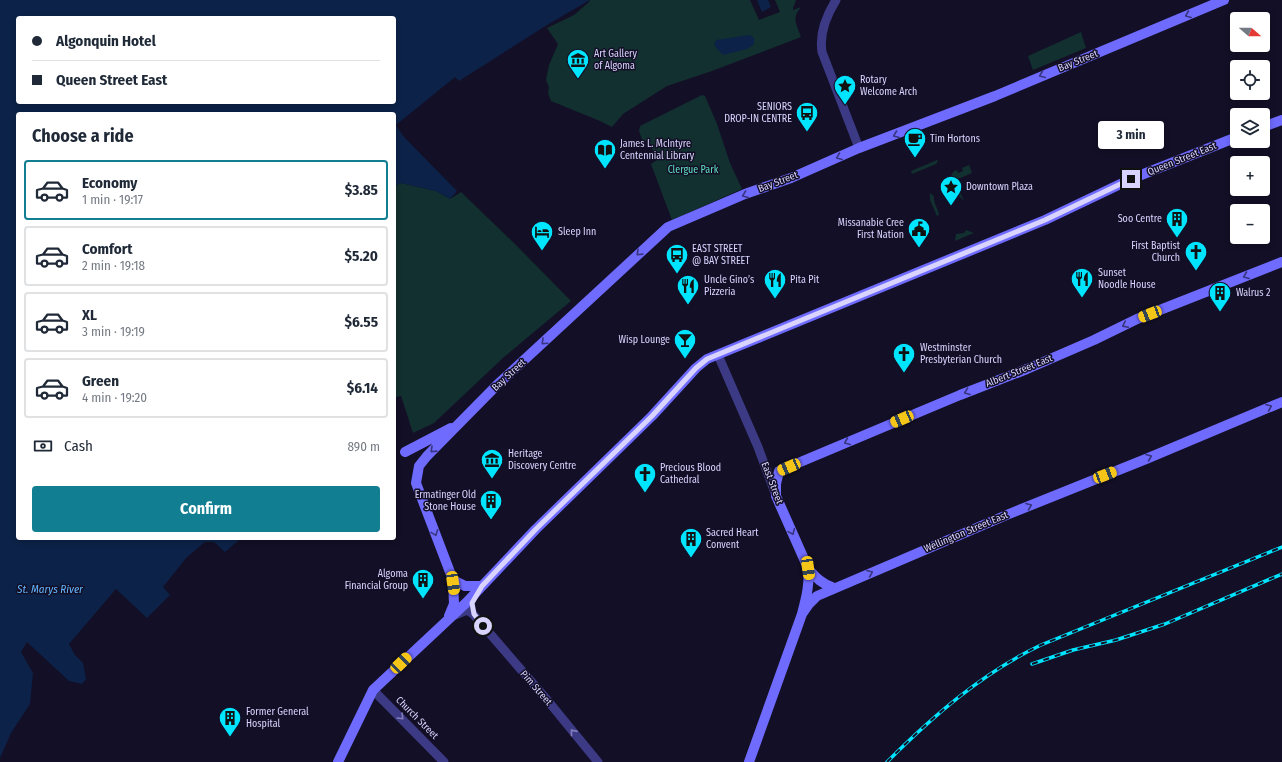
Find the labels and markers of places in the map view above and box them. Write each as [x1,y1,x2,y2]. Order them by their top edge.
museum icon: Art Gallery of Algoma [565,47,591,80]
place label: Art Gallery of Algoma [594,48,638,72]
place icon: Rotary Welcome Arch [832,73,858,106]
place label: Rotary Welcome Arch [860,74,917,98]
bus stop icon: SENIORS DROP-IN CENTRE [794,100,820,133]
place label: SENIORS DROP-IN CENTRE [724,101,792,125]
cafe icon: Tim Hortons [902,126,928,159]
place label: Tim Hortons [930,133,980,145]
library icon: James L. McIntyre Centennial Library [592,137,618,170]
place label: James L. McIntyre Centennial Library [620,138,695,162]
place icon: Downtown Plaza [938,174,964,207]
place label: Downtown Plaza [966,181,1033,193]
building icon: Soo Centre [1164,206,1190,239]
place label: Soo Centre [1118,213,1162,225]
public building icon: Missanabie Cree First Nation [906,216,932,249]
place label: Missanabie Cree First Nation [838,217,904,241]
hotel icon: Sleep Inn [529,219,555,252]
place label: Sleep Inn [558,226,596,238]
church icon: First Baptist Church [1183,239,1209,272]
place label: First Baptist Church [1131,240,1181,264]
bus stop icon: EAST STREET @ BAY STREET [664,242,690,275]
place label: EAST STREET @ BAY STREET [692,243,750,267]
restaurant icon: Sunset Noodle House [1069,266,1095,299]
restaurant icon: Pita Pit [762,267,788,300]
place label: Sunset Noodle House [1098,267,1156,291]
restaurant icon: Uncle Gino’s Pizzeria [675,273,701,306]
place label: Uncle Gino’s Pizzeria [704,274,754,298]
place label: Pita Pit [790,274,820,286]
building icon: Walrus 2 [1207,280,1233,313]
place label: Walrus 2 [1236,287,1271,299]
bar icon: Wisp Lounge [672,327,698,360]
place label: Wisp Lounge [619,334,670,346]
church icon: Westminster Presbyterian Church [891,341,917,374]
place label: Westminster Presbyterian Church [920,342,1002,366]
museum icon: Heritage Discovery Centre [479,447,505,480]
place label: Heritage Discovery Centre [508,448,576,472]
church icon: Precious Blood Cathedral [632,461,658,494]
place label: Precious Blood Cathedral [660,462,721,486]
building icon: Ermatinger Old Stone House [478,488,504,521]
place label: Ermatinger Old Stone House [415,489,476,513]
building icon: Sacred Heart Convent [678,526,704,559]
place label: Sacred Heart Convent [706,527,759,551]
building icon: Algoma Financial Group [410,567,436,600]
place label: Algoma Financial Group [345,568,408,592]
building icon: Former General Hospital [217,705,243,738]
place label: Former General Hospital [246,706,309,730]

